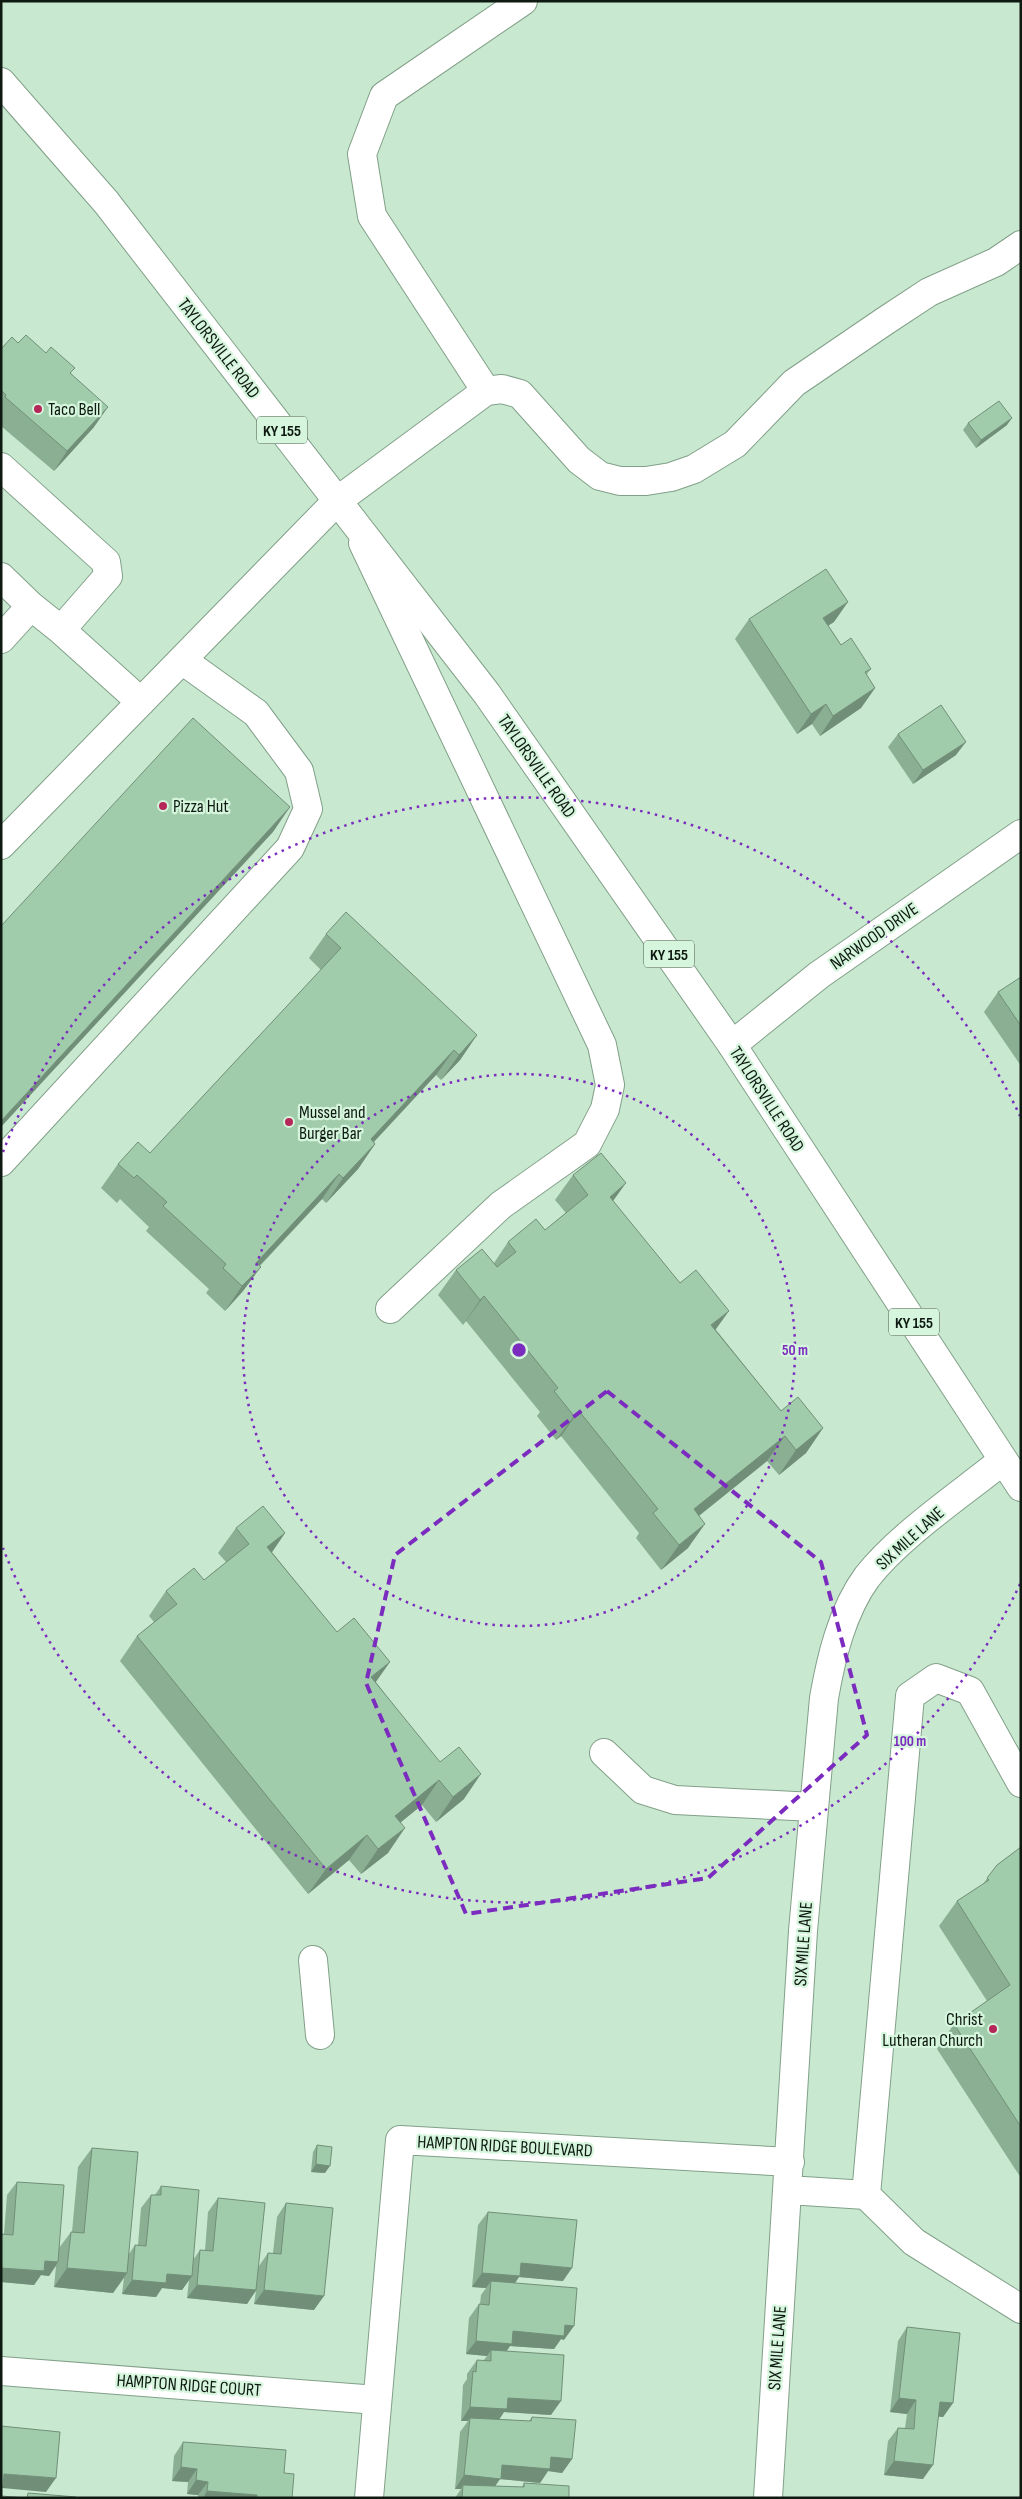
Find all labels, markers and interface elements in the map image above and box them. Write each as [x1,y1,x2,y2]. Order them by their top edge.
street label: TAYLORSVILLE ROAD [173,294,264,403]
place label: Taco Bell [48,399,100,420]
marker: Taco Bell [32,403,44,415]
road number: KY 155 [257,416,307,444]
street label: TAYLORSVILLE ROAD [493,711,580,822]
place label: Pizza Hut [173,796,229,817]
marker: Pizza Hut [157,800,169,812]
street label: NARWOOD DRIVE [826,898,922,974]
road number: KY 155 [644,941,694,968]
street label: TAYLORSVILLE ROAD [725,1043,808,1156]
place label: Mussel and Burger Bar [299,1102,366,1144]
marker: Mussel and Burger Bar [283,1116,295,1128]
road number: KY 155 [889,1308,939,1335]
centre of rings [510,1341,528,1359]
text: 50 m [782,1341,808,1360]
street label: SIX MILE LANE [872,1502,949,1574]
text: 100 m [894,1732,926,1751]
street label: SIX MILE LANE [790,1901,817,1987]
place label: Christ Lutheran Church [882,2009,984,2051]
marker: Christ Lutheran Church [987,2023,999,2035]
street label: HAMPTON RIDGE BOULEVARD [417,2131,593,2162]
street label: SIX MILE LANE [764,2305,791,2391]
street label: HAMPTON RIDGE COURT [116,2370,262,2401]

